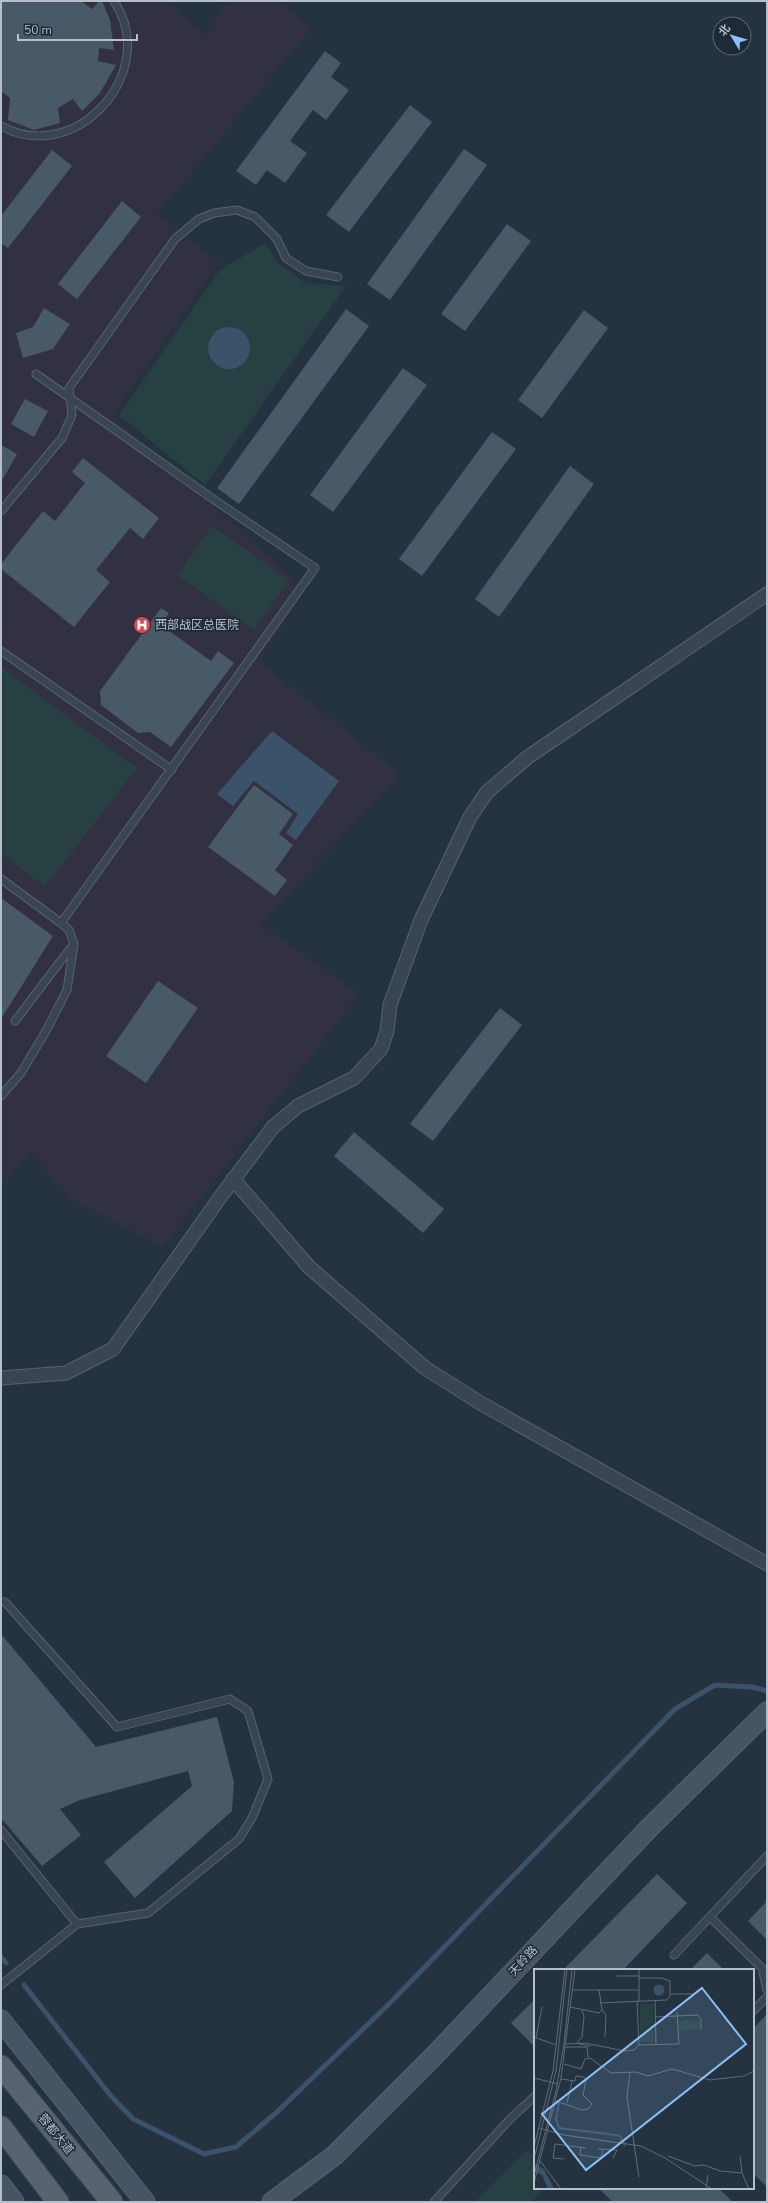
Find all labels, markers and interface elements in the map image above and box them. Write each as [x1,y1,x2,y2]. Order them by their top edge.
scale bar [18,16,137,42]
north arrow [712,16,752,56]
text: 北 [715,21,734,39]
text: 50 m [24,22,52,38]
hospital icon: 西部战区总医院 [132,615,152,635]
place label: 西部战区总医院 [155,617,239,633]
street label: 天岭路 [505,1942,541,1980]
inset map [534,1969,754,2189]
street label: 蓉都大道 [35,2110,77,2158]

